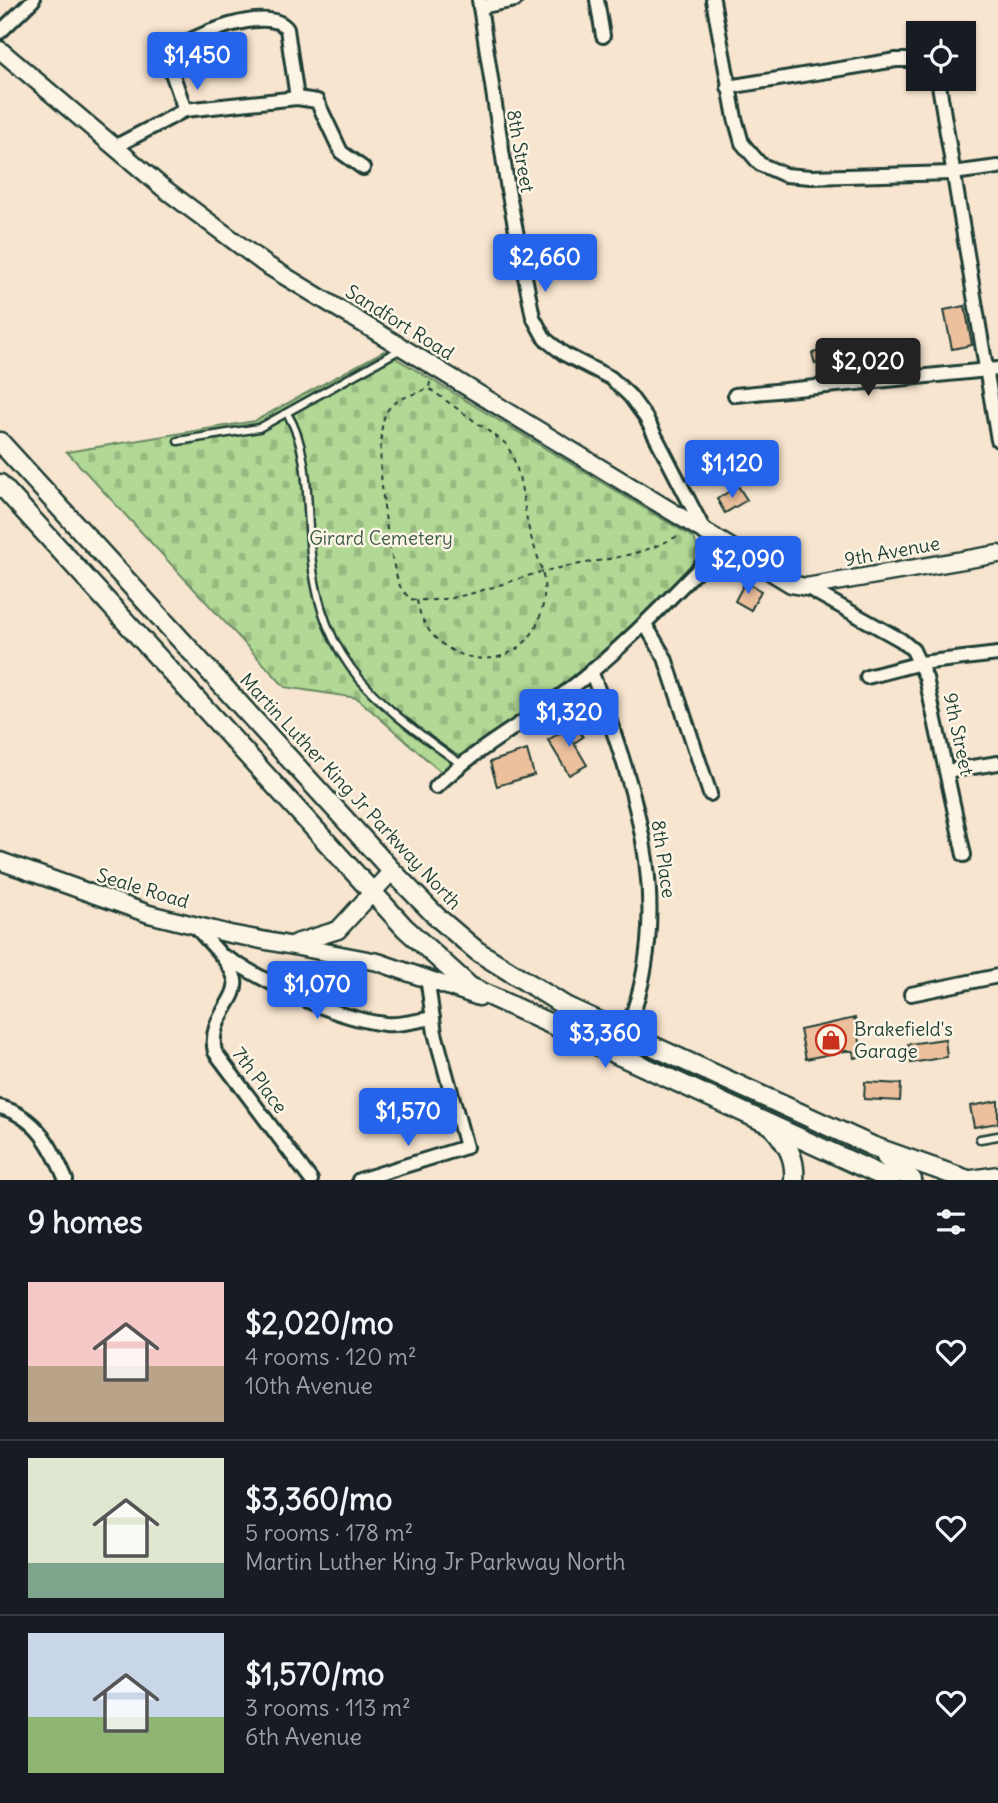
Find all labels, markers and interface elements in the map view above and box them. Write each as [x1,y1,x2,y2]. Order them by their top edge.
map controls [906,21,976,91]
button: locate [906,21,976,91]
pin: $1,450 [140,32,254,92]
text: $1,450 [163,40,231,69]
street label: 8th Street [502,108,540,194]
pin: $2,660 [488,234,602,294]
text: $2,660 [509,242,581,271]
street label: Sandfort Road [341,279,459,365]
pin: $2,020 [811,338,925,398]
text: $2,020 [831,346,905,375]
pin: $1,120 [675,440,789,500]
text: $1,120 [701,448,763,477]
park label: Girard Cemetery [309,526,453,550]
street label: 9th Avenue [842,531,942,571]
pin: $2,090 [691,536,805,596]
text: $2,090 [711,544,785,573]
street label: Martin Luther King Jr Parkway North [235,668,467,914]
pin: $1,320 [512,690,626,749]
street label: 9th Street [939,691,979,777]
text: $1,320 [535,697,603,726]
street label: 8th Place [647,818,681,900]
street label: Seale Road [94,863,192,913]
pin: $1,070 [260,962,374,1021]
text: $1,070 [283,969,351,998]
pin: $3,360 [548,1010,662,1070]
place label: Brakefield's Garage [854,1017,953,1063]
text: $3,360 [569,1018,641,1047]
shop icon: Brakefield's Garage [814,1023,848,1057]
street label: 7th Place [227,1042,293,1118]
pin: $1,570 [351,1088,465,1148]
text: $1,570 [375,1096,441,1125]
text: 9 homes [28,1203,143,1241]
icon: filters [932,1203,970,1241]
text: $2,020/mo [245,1304,394,1342]
icon: home [84,1310,168,1394]
icon: heart [932,1333,970,1371]
text: 4 rooms · 120 m² [245,1342,417,1371]
text: 10th Avenue [245,1371,373,1400]
text: $3,360/mo [245,1480,392,1518]
icon: home [84,1486,168,1570]
icon: heart [932,1509,970,1547]
text: 5 rooms · 178 m² [245,1518,413,1547]
text: Martin Luther King Jr Parkway North [245,1547,625,1576]
text: $1,570/mo [245,1655,384,1693]
icon: home [84,1661,168,1745]
icon: heart [932,1684,970,1722]
text: 3 rooms · 113 m² [245,1693,411,1722]
text: 6th Avenue [245,1722,362,1751]

